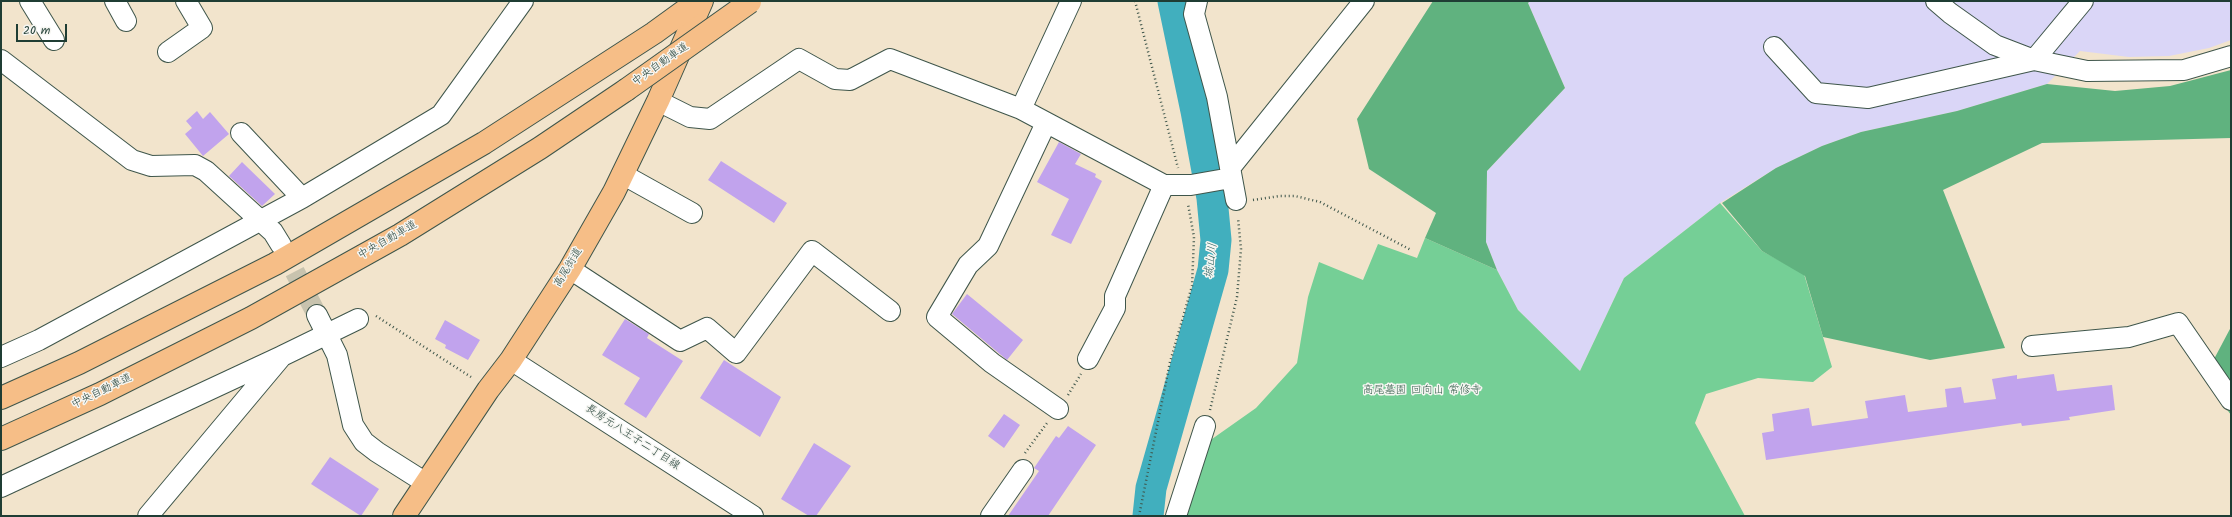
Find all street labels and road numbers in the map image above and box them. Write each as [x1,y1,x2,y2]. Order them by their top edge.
street label: 中央自動車道 [630,41,692,89]
street label: 中央自動車道 [356,219,420,263]
street label: 高尾街道 [552,246,586,290]
street label: 中央自動車道 [69,372,135,412]
street label: 長房元八王子二丁目線 [582,403,682,473]

